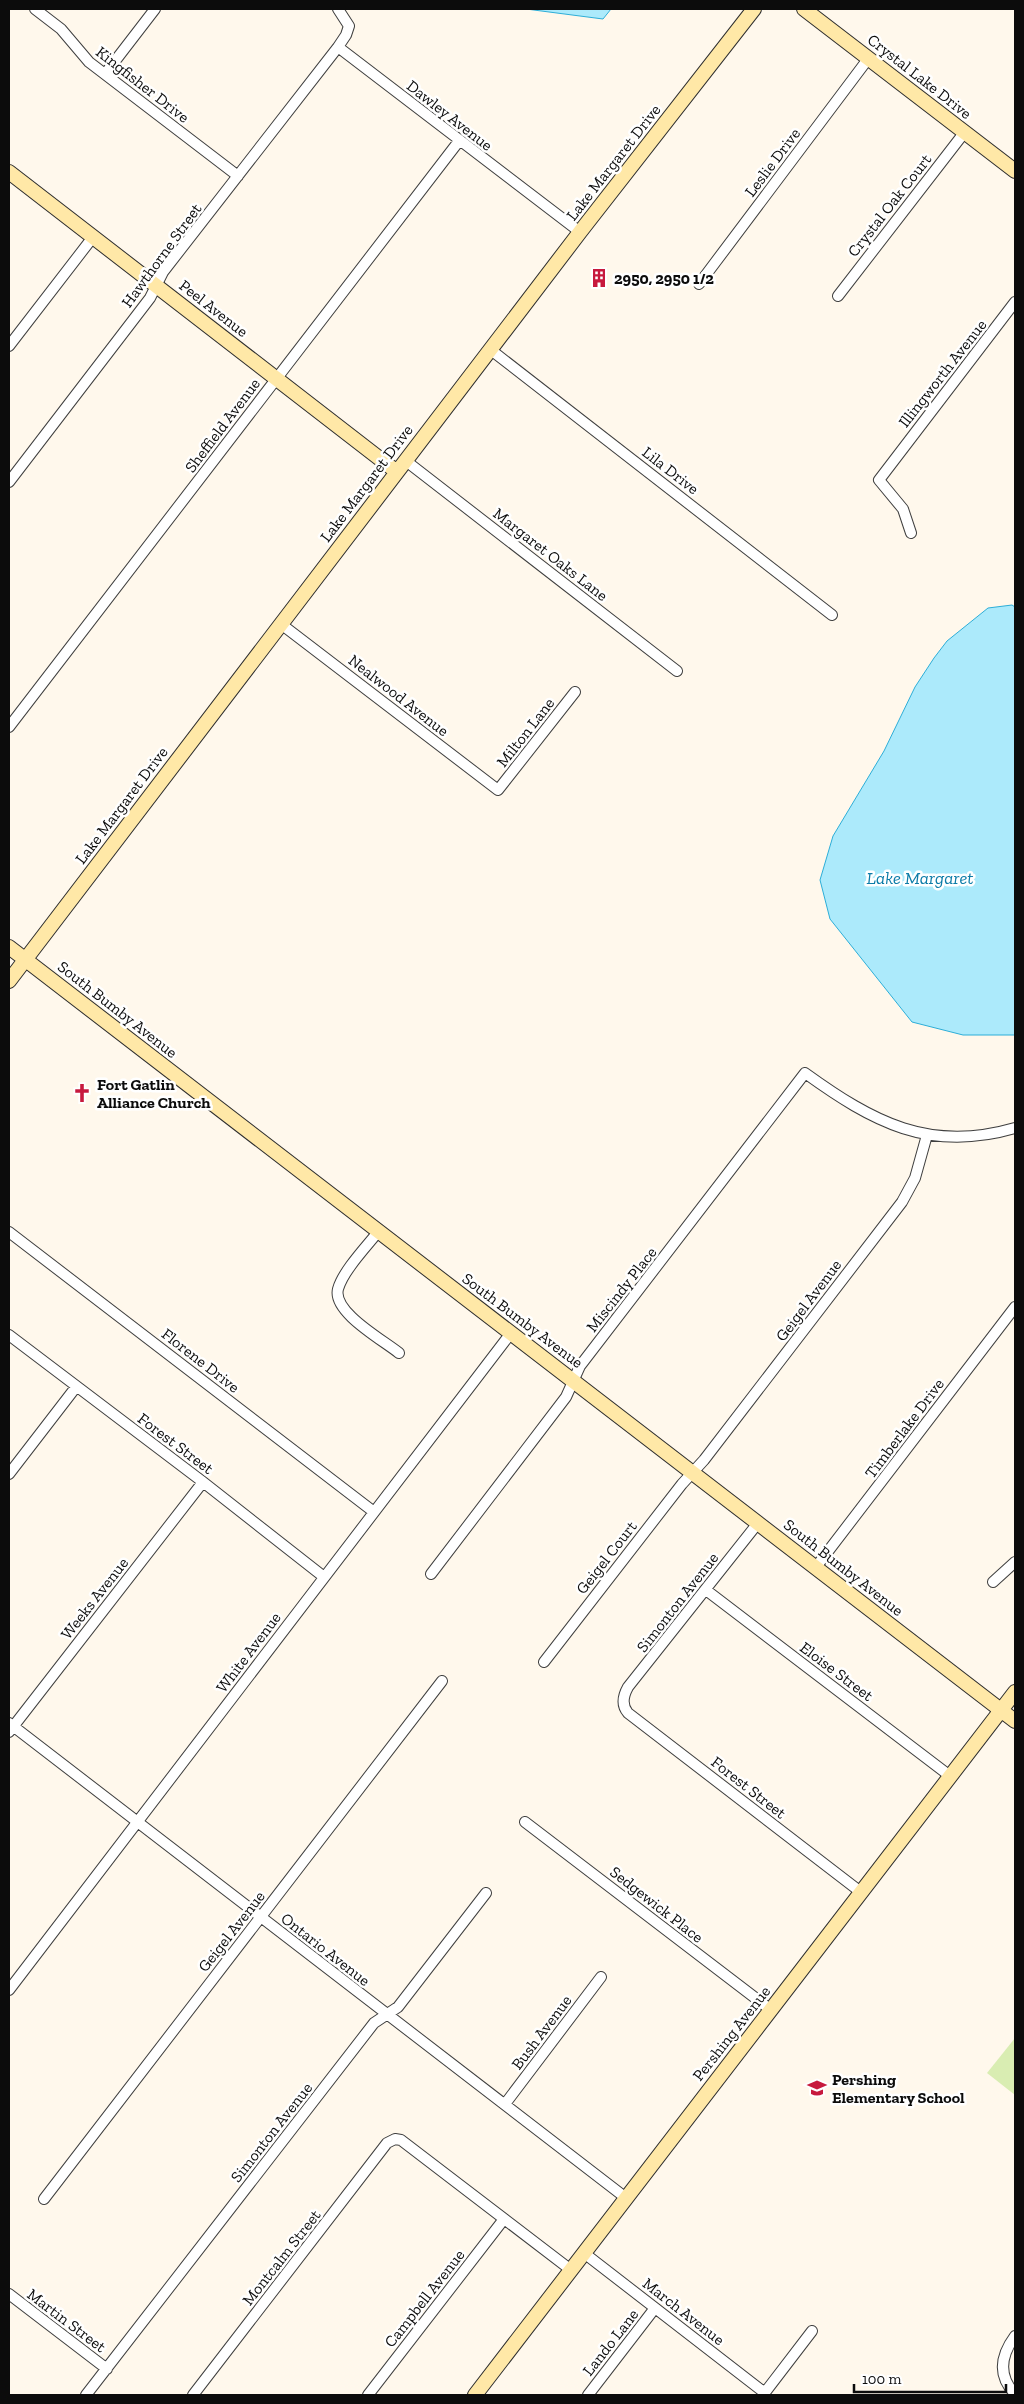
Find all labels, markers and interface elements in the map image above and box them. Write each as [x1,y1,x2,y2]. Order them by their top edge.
street label: Crystal Lake Drive [864,30,976,123]
street label: Kingfisher Drive [92,42,193,127]
street label: Dawley Avenue [403,76,496,155]
street label: Lake Margaret Drive [562,100,665,224]
street label: Leslie Drive [740,124,804,200]
street label: Crystal Oak Court [843,150,935,260]
street label: Hawthorne Street [117,200,206,311]
building icon: 2950, 2950 1/2 [588,267,610,289]
place label: 2950, 2950 1/2 [614,269,714,288]
street label: Peel Avenue [176,276,252,341]
street label: Illingworth Avenue [894,316,990,431]
street label: Sheffield Avenue [181,374,264,476]
street label: Lake Margaret Drive [316,421,417,546]
street label: Lila Drive [639,442,703,498]
street label: Margaret Oaks Lane [490,504,612,605]
street label: Nealwood Avenue [345,650,453,740]
street label: Milton Lane [492,694,558,771]
street label: Lake Margaret Drive [71,743,172,868]
water label: Lake Margaret [867,867,973,889]
street label: South Bumby Avenue [54,957,181,1062]
place label: Fort Gatlin Alliance Church [97,1075,211,1112]
church icon: Fort Gatlin Alliance Church [71,1082,93,1104]
street label: Miscindy Place [582,1243,661,1336]
street label: Geigel Avenue [771,1256,845,1345]
street label: South Bumby Avenue [459,1269,587,1372]
street label: Florene Drive [158,1324,243,1397]
street label: Timberlake Drive [861,1375,948,1482]
street label: Forest Street [134,1409,217,1478]
street label: South Bumby Avenue [780,1515,907,1620]
street label: Geigel Court [572,1517,641,1598]
street label: Simonton Avenue [633,1549,722,1656]
street label: Weeks Avenue [57,1554,132,1643]
street label: White Avenue [212,1608,285,1696]
street label: Eloise Street [796,1638,877,1705]
street label: Forest Street [707,1752,790,1823]
street label: Sedgewick Place [606,1862,707,1947]
street label: Geigel Avenue [194,1887,269,1976]
street label: Ontario Avenue [277,1909,374,1990]
street label: Pershing Avenue [688,1982,774,2085]
street label: Bush Avenue [507,1991,576,2073]
place label: Pershing Elementary School [832,2070,965,2107]
school or university icon: Pershing Elementary School [806,2077,828,2099]
street label: Simonton Avenue [227,2079,316,2186]
street label: Montcalm Street [238,2206,325,2309]
street label: Campbell Avenue [380,2246,469,2351]
street label: March Avenue [639,2274,728,2349]
street label: Martin Street [24,2285,110,2356]
street label: Lando Lane [578,2305,642,2379]
scale bar [854,2362,1006,2394]
text: 100 m [862,2370,901,2388]

